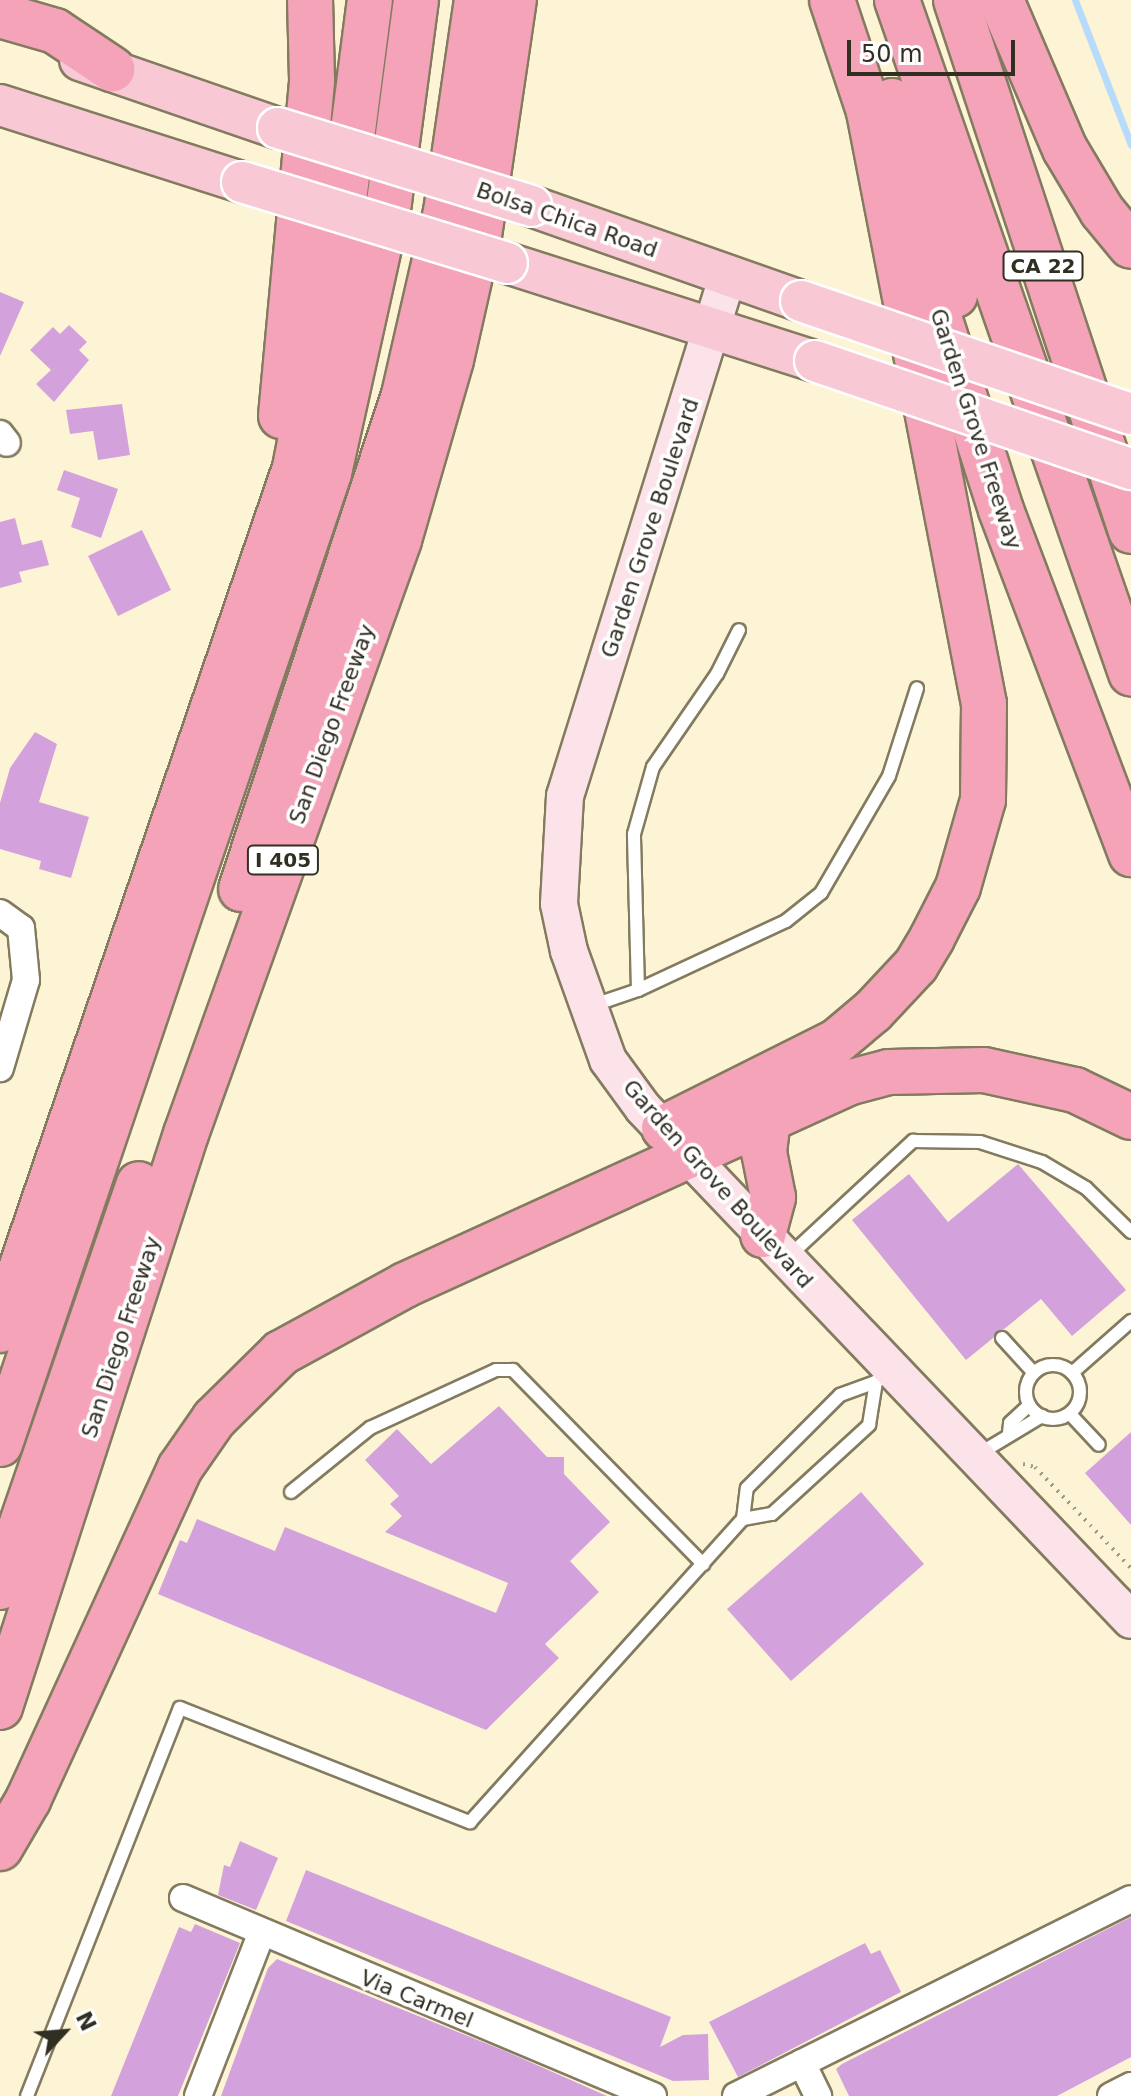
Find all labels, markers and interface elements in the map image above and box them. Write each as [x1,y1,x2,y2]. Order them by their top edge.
scale bar [851,24,1019,74]
text: 50 m [861,40,923,68]
street label: Bolsa Chica Road [473,177,661,263]
road number: CA 22 [1001,250,1085,282]
street label: Garden Grove Freeway [925,305,1027,553]
street label: Garden Grove Boulevard [595,395,705,661]
street label: San Diego Freeway [284,621,380,827]
road number: I 405 [245,844,321,876]
street label: Garden Grove Boulevard [617,1074,819,1294]
street label: San Diego Freeway [76,1233,166,1441]
street label: Via Carmel [357,1964,477,2034]
north arrow [24,1992,104,2072]
text: N [71,2007,101,2035]

